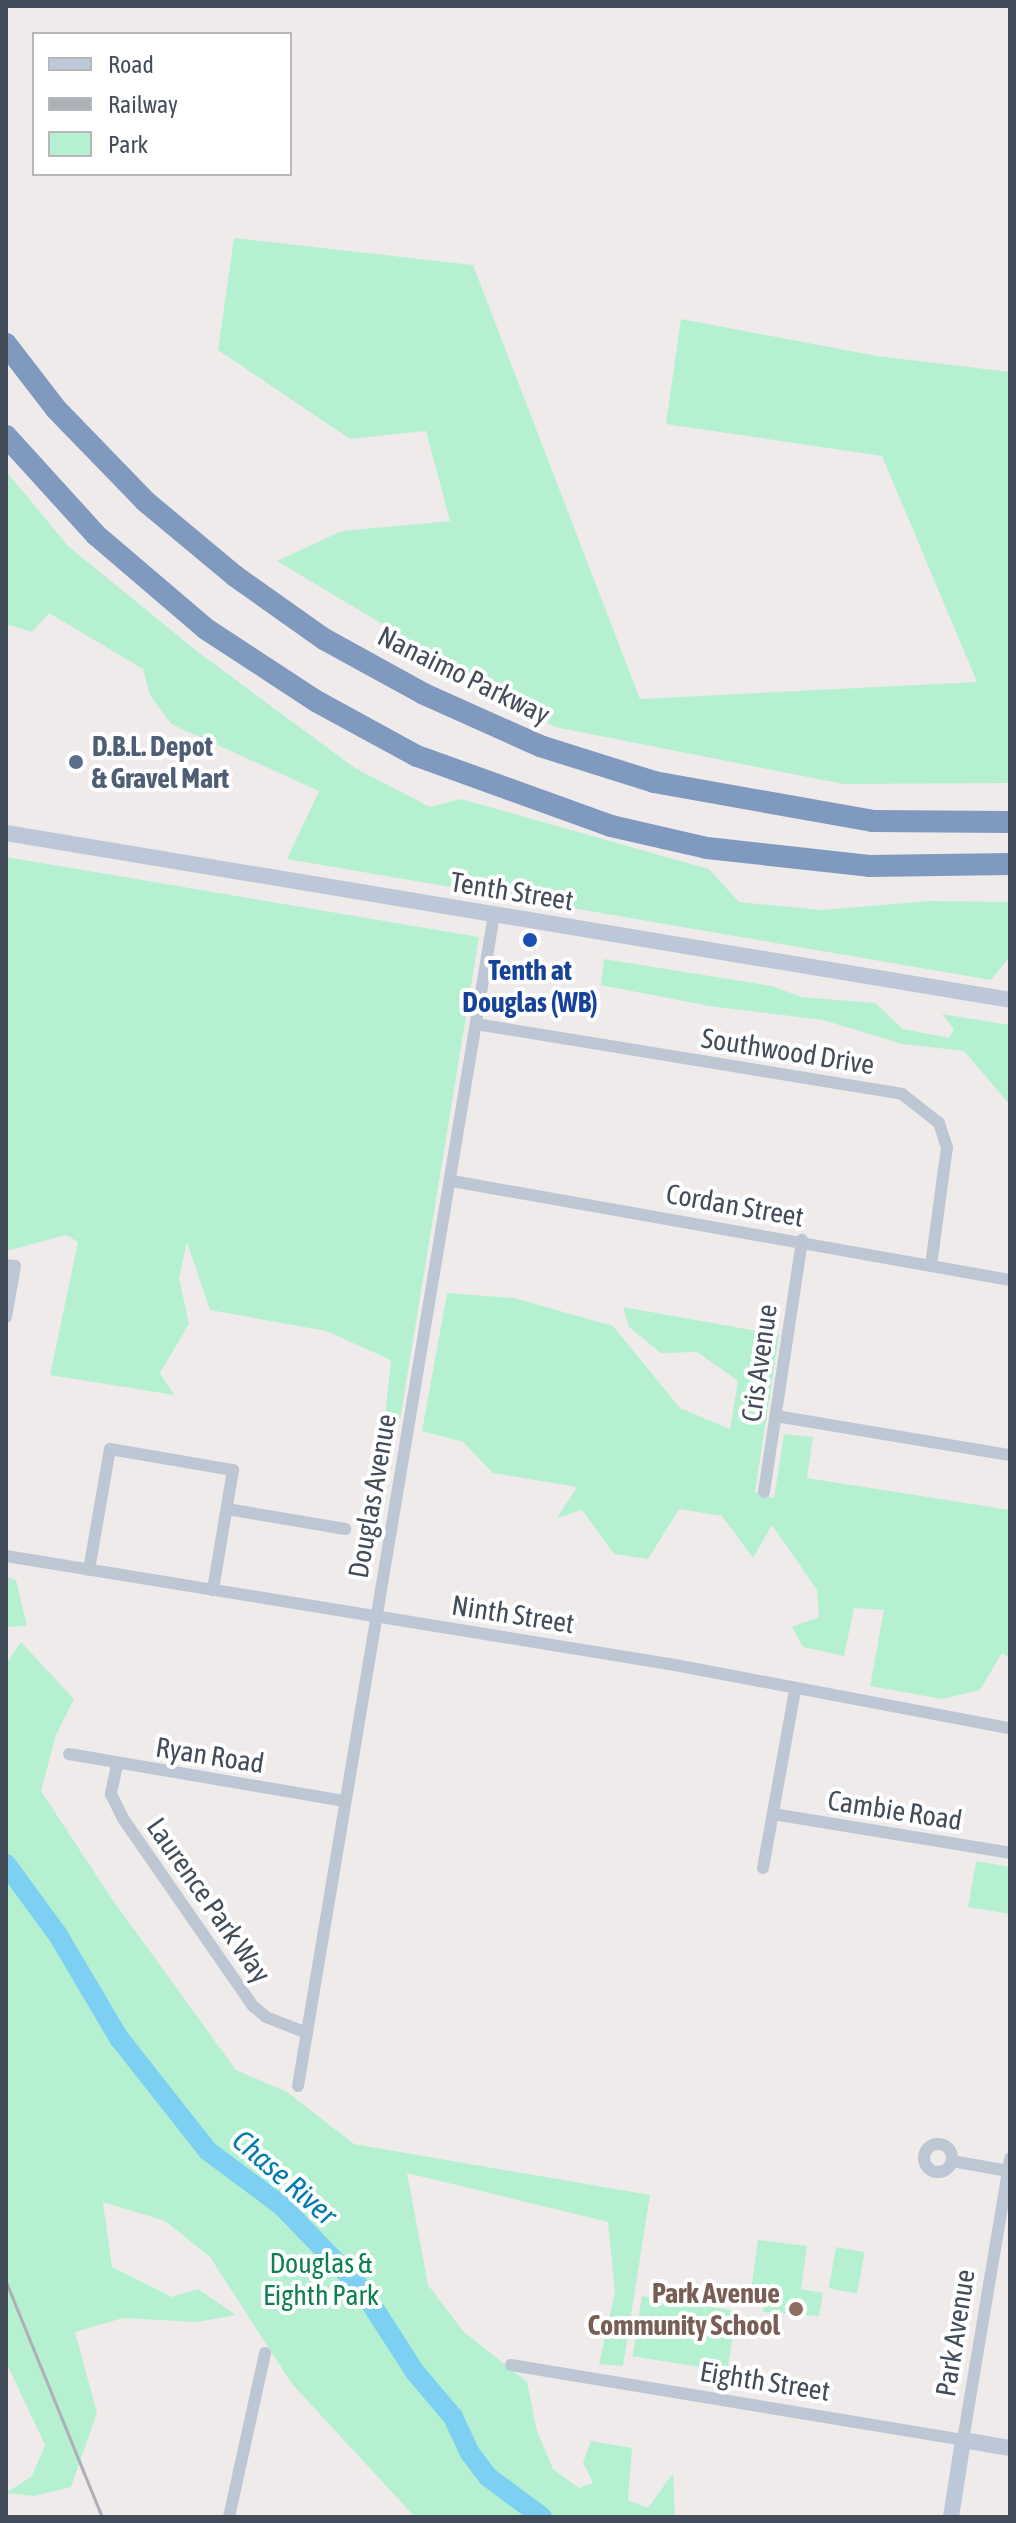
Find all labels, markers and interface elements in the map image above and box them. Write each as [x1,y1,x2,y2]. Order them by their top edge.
legend [32,32,292,176]
text: Road [108,51,154,78]
text: Railway [108,91,178,118]
text: Park [108,131,148,158]
street label: Nanaimo Parkway [372,619,556,731]
place label: D.B.L. Depot & Gravel Mart [92,729,229,795]
marker: D.B.L. Depot & Gravel Mart [67,753,85,771]
street label: Tenth Street [448,865,576,917]
marker: Tenth at Douglas (WB) [521,931,539,949]
place label: Tenth at Douglas (WB) [462,953,598,1019]
street label: Southwood Drive [699,1021,877,1081]
street label: Cordan Street [664,1176,806,1234]
street label: Cris Avenue [734,1302,784,1424]
street label: Douglas Avenue [341,1411,403,1581]
street label: Ninth Street [449,1588,577,1640]
street label: Ryan Road [153,1730,267,1780]
street label: Cambie Road [825,1783,965,1837]
street label: Laurence Park Way [140,1811,278,1989]
water label: Chase River [225,2122,345,2232]
park label: Douglas & Eighth Park [263,2246,379,2312]
street label: Park Avenue [928,2267,982,2399]
place label: Park Avenue Community School [588,2276,780,2342]
marker: Park Avenue Community School [787,2300,805,2318]
street label: Eighth Street [698,2354,832,2408]

